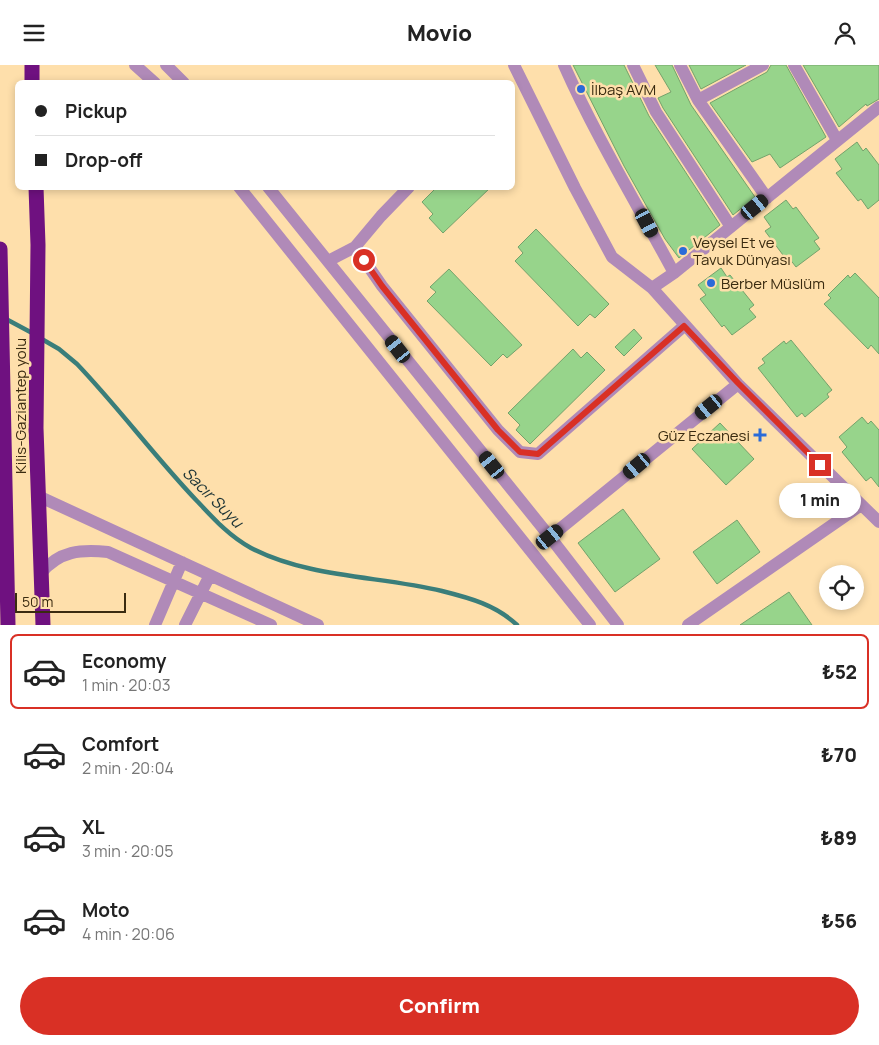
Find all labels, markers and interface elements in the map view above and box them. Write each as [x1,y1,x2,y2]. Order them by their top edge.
text: Movio [407,18,472,48]
icon: menu [20,19,48,47]
icon: person [831,19,859,47]
place label: İlbaş AVM [591,79,656,100]
marker: İlbaş AVM [575,83,587,95]
text: Pickup [65,98,127,124]
text: Drop-off [65,147,142,173]
car [738,192,771,222]
car [633,206,660,240]
place label: Veysel Et ve Tavuk Dünyası [693,232,791,270]
marker: Veysel Et ve Tavuk Dünyası [677,245,689,257]
route start [353,249,375,271]
place label: Berber Müslüm [721,273,825,294]
marker: Berber Müslüm [705,277,717,289]
car [382,333,413,365]
street label: Kilis-Gaziantep yolu [10,338,31,474]
car [692,392,725,422]
place label: Güz Eczanesi [658,425,750,446]
marker: Güz Eczanesi [754,429,766,441]
car [476,449,507,481]
car [620,451,653,481]
route end [809,454,831,476]
water label: Sacır Suyu [178,462,249,533]
callout: 1 min [779,483,861,517]
text: 1 min [800,489,840,511]
car [533,522,566,552]
map controls [819,565,864,610]
button: locate [819,565,864,610]
scale bar [15,590,126,613]
text: 50 m [22,592,53,611]
text: Economy [82,648,166,674]
icon: car [22,649,67,694]
text: ₺52 [822,659,857,685]
text: 1 min · 20:03 [82,674,171,696]
text: Comfort [82,731,159,757]
icon: car [22,732,67,777]
text: ₺70 [821,742,857,768]
text: 2 min · 20:04 [82,757,174,779]
text: XL [82,814,105,840]
icon: car [22,815,67,860]
text: ₺89 [820,825,857,851]
text: 3 min · 20:05 [82,840,174,862]
text: Moto [82,897,129,923]
icon: car [22,898,67,943]
text: ₺56 [821,908,857,934]
text: 4 min · 20:06 [82,923,175,945]
button: Confirm [20,977,859,1035]

